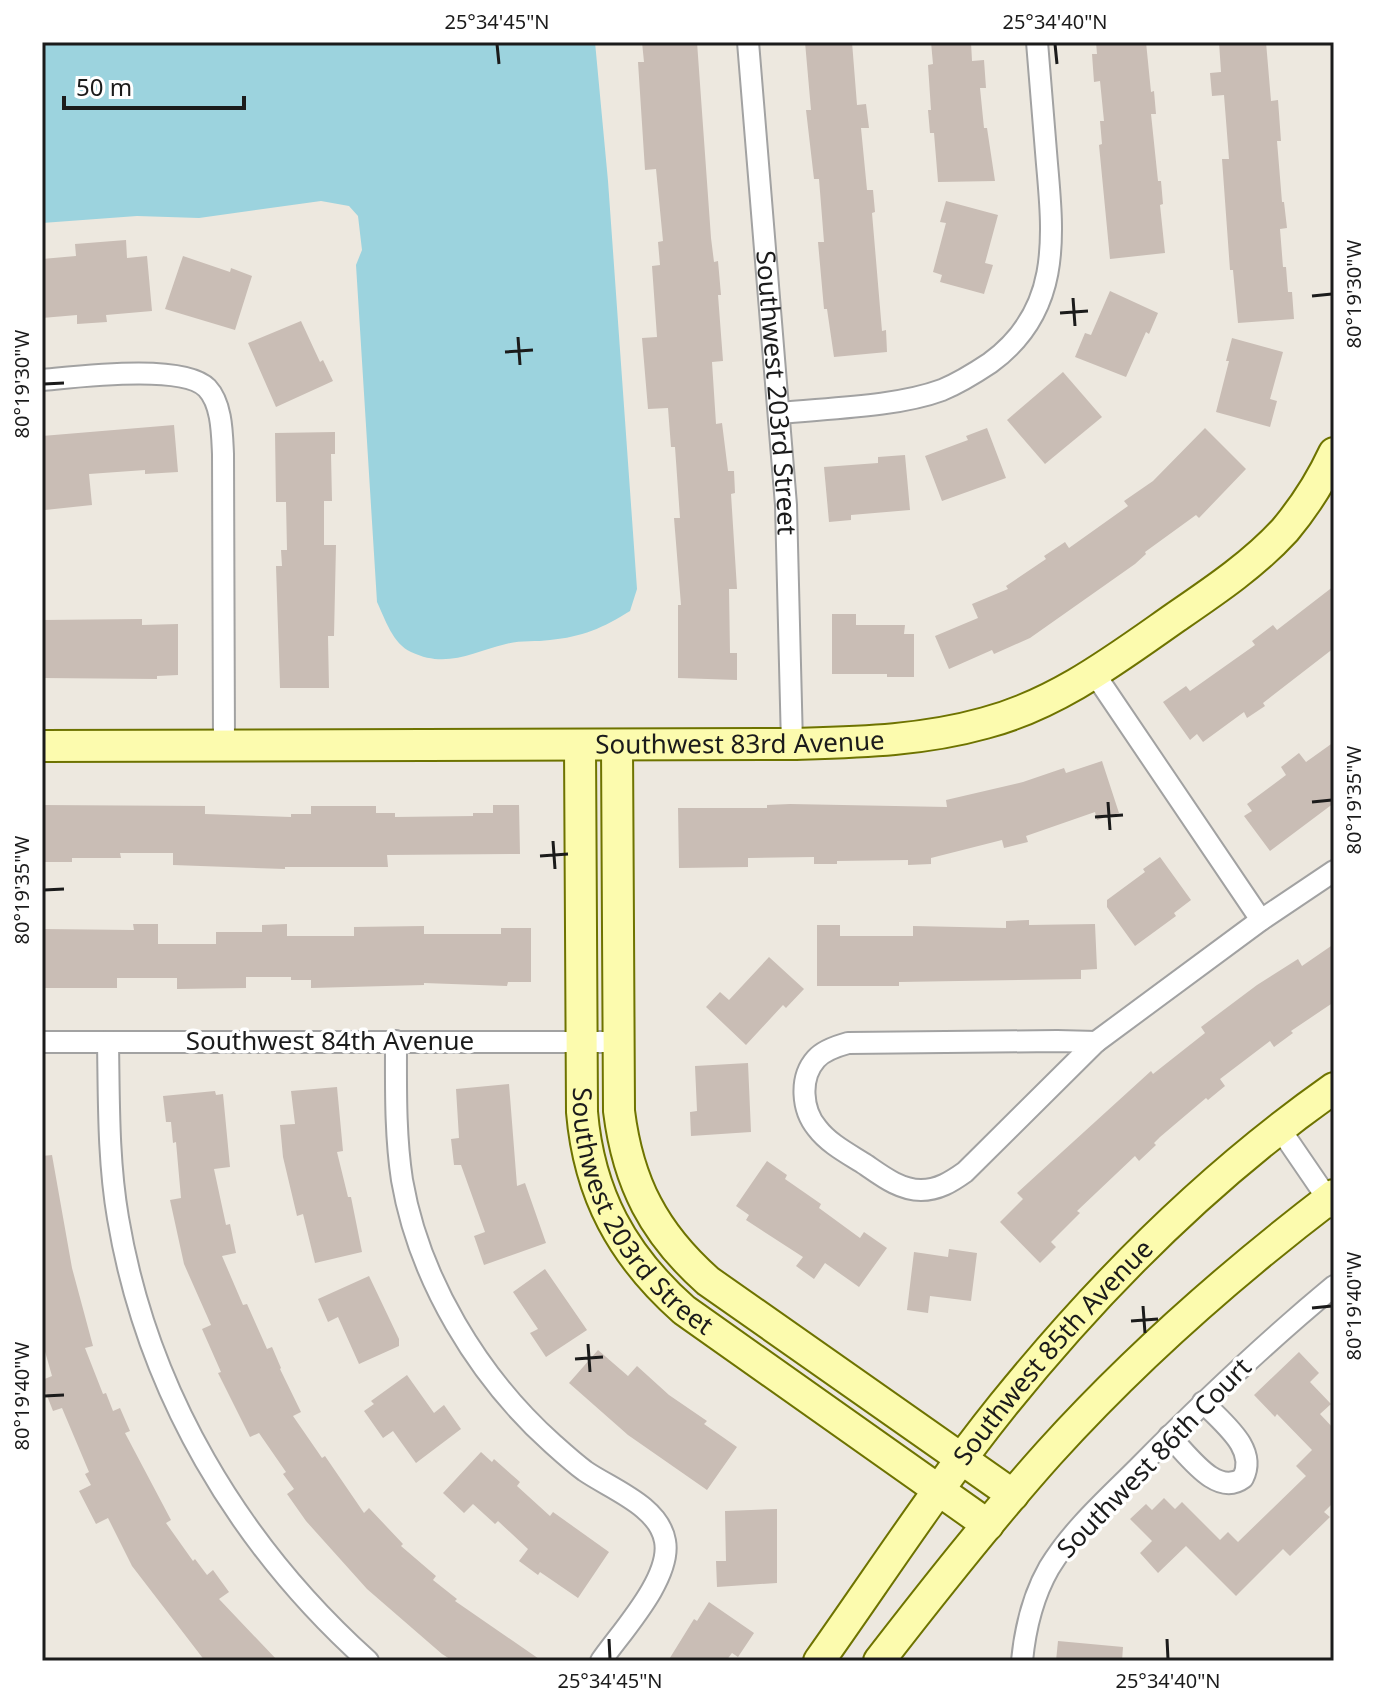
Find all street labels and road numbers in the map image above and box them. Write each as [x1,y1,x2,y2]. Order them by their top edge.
street label: Southwest 203rd Street [748,249,806,536]
street label: Southwest 83rd Avenue [595,721,886,762]
street label: Southwest 84th Avenue [186,1022,474,1058]
street label: Southwest 203rd Street [565,1087,721,1342]
street label: Southwest 85th Avenue [944,1230,1160,1472]
street label: Southwest 86th Court [1048,1349,1258,1565]

